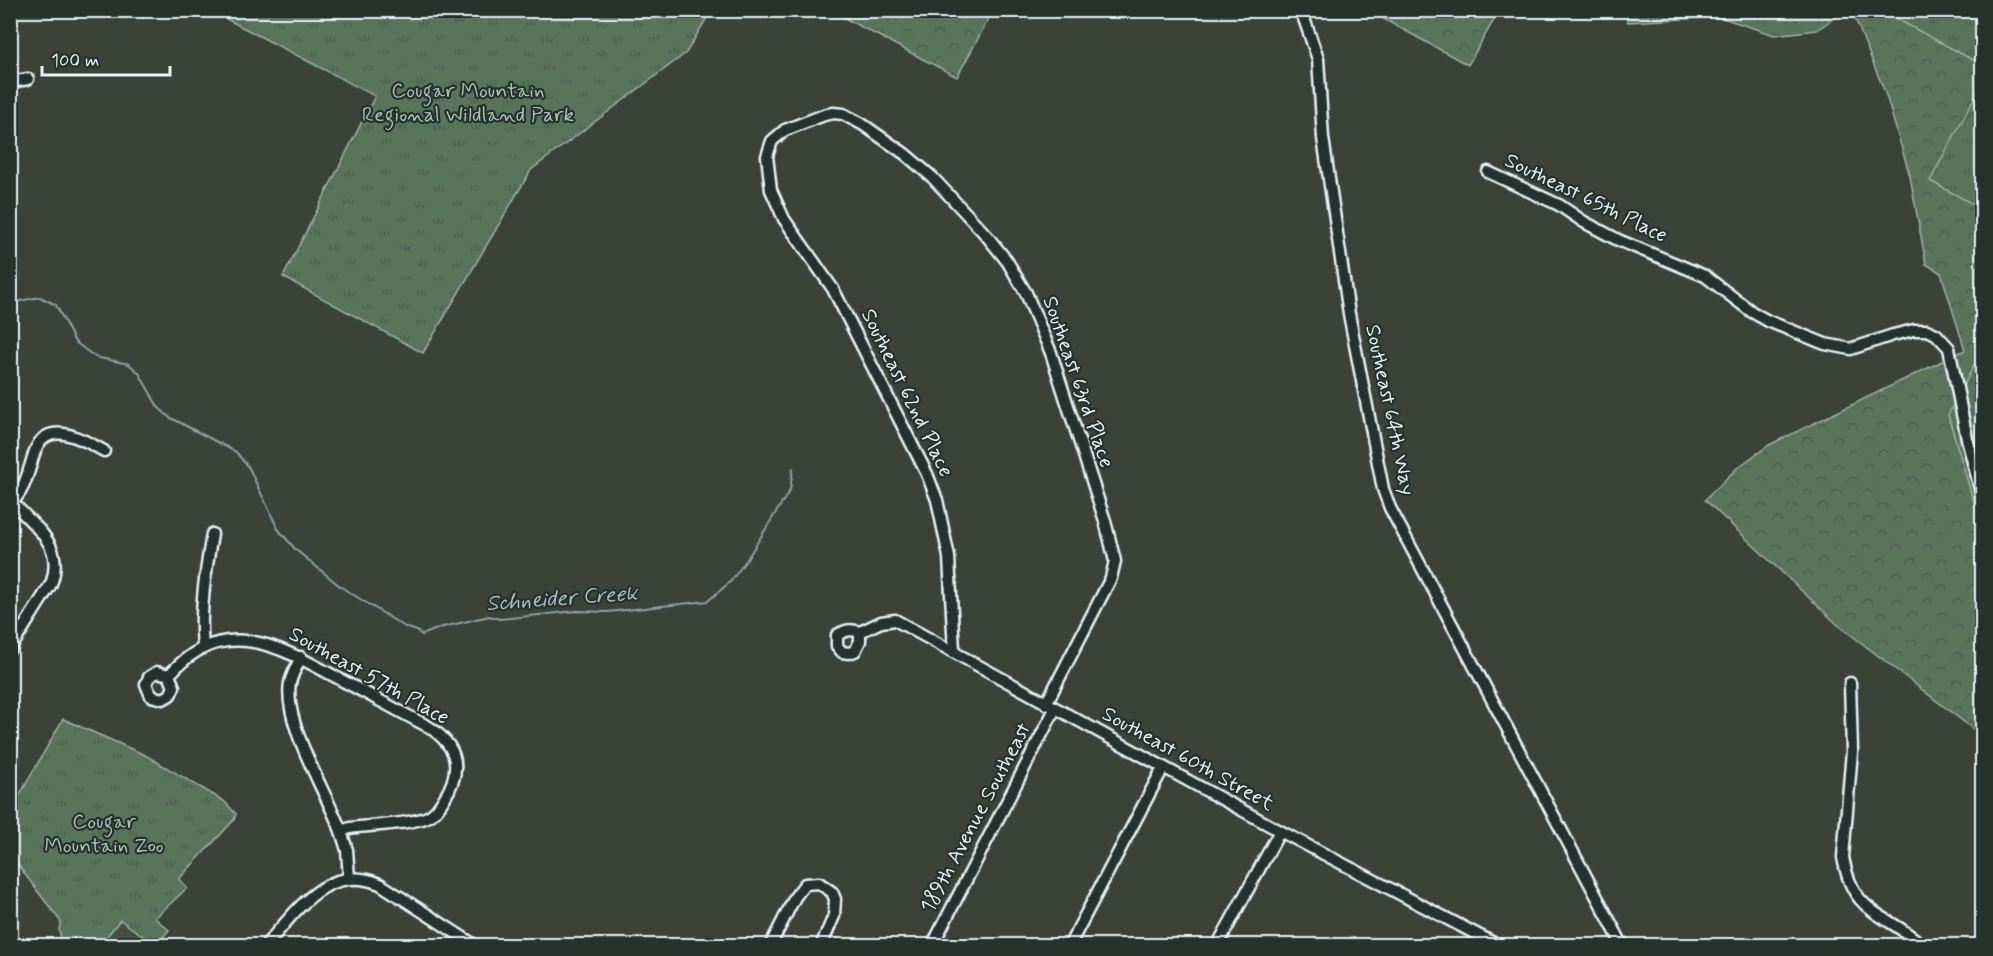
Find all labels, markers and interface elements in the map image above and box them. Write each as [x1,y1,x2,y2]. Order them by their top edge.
scale bar [42,39,170,77]
text: 100 m [51,49,99,73]
park label: Cougar Mountain Regional Wildland Park [362,77,575,131]
street label: Southeast 65th Place [1500,146,1672,250]
street label: Southeast 63rd Place [1036,293,1120,471]
street label: Southeast 62nd Place [854,304,960,482]
street label: Southeast 64th Way [1358,322,1422,498]
water label: Schneider Creek [485,580,640,618]
street label: Southeast 57th Place [284,620,454,732]
street label: Southeast 60th Street [1097,700,1280,818]
street label: 189th Avenue Southeast [914,718,1038,918]
park label: Cougar Mountain Zoo [44,808,164,860]

